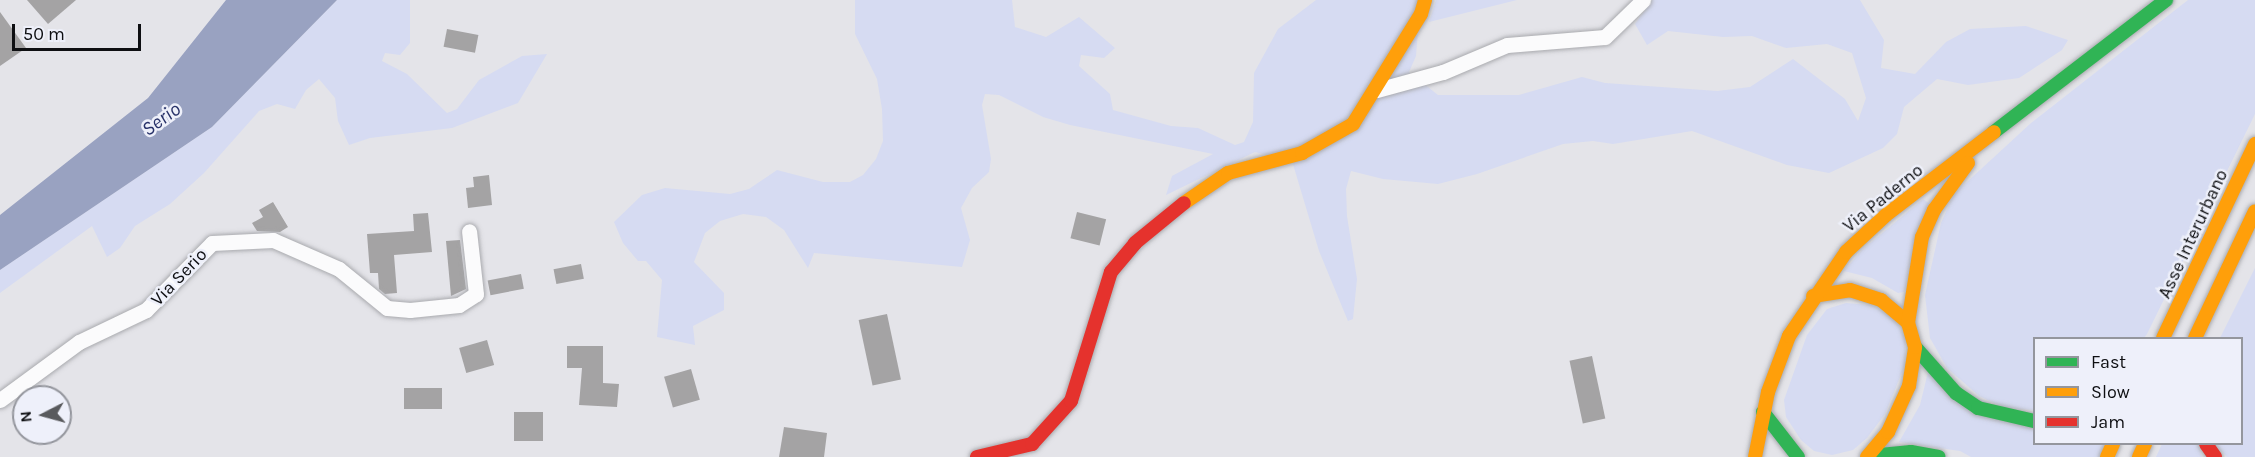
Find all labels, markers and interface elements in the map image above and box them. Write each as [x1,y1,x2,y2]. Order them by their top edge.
scale bar [15,12,144,50]
text: 50 m [23,23,65,45]
water label: Serio [137,97,185,141]
street label: Via Paderno [1839,159,1927,237]
street label: Asse Interurbano [2154,166,2232,302]
street label: Via Serio [146,244,212,310]
legend [2033,337,2243,445]
text: Fast [2091,351,2126,373]
text: Slow [2091,381,2130,403]
north arrow [12,385,72,445]
text: N [16,410,36,423]
text: Jam [2091,411,2125,433]

